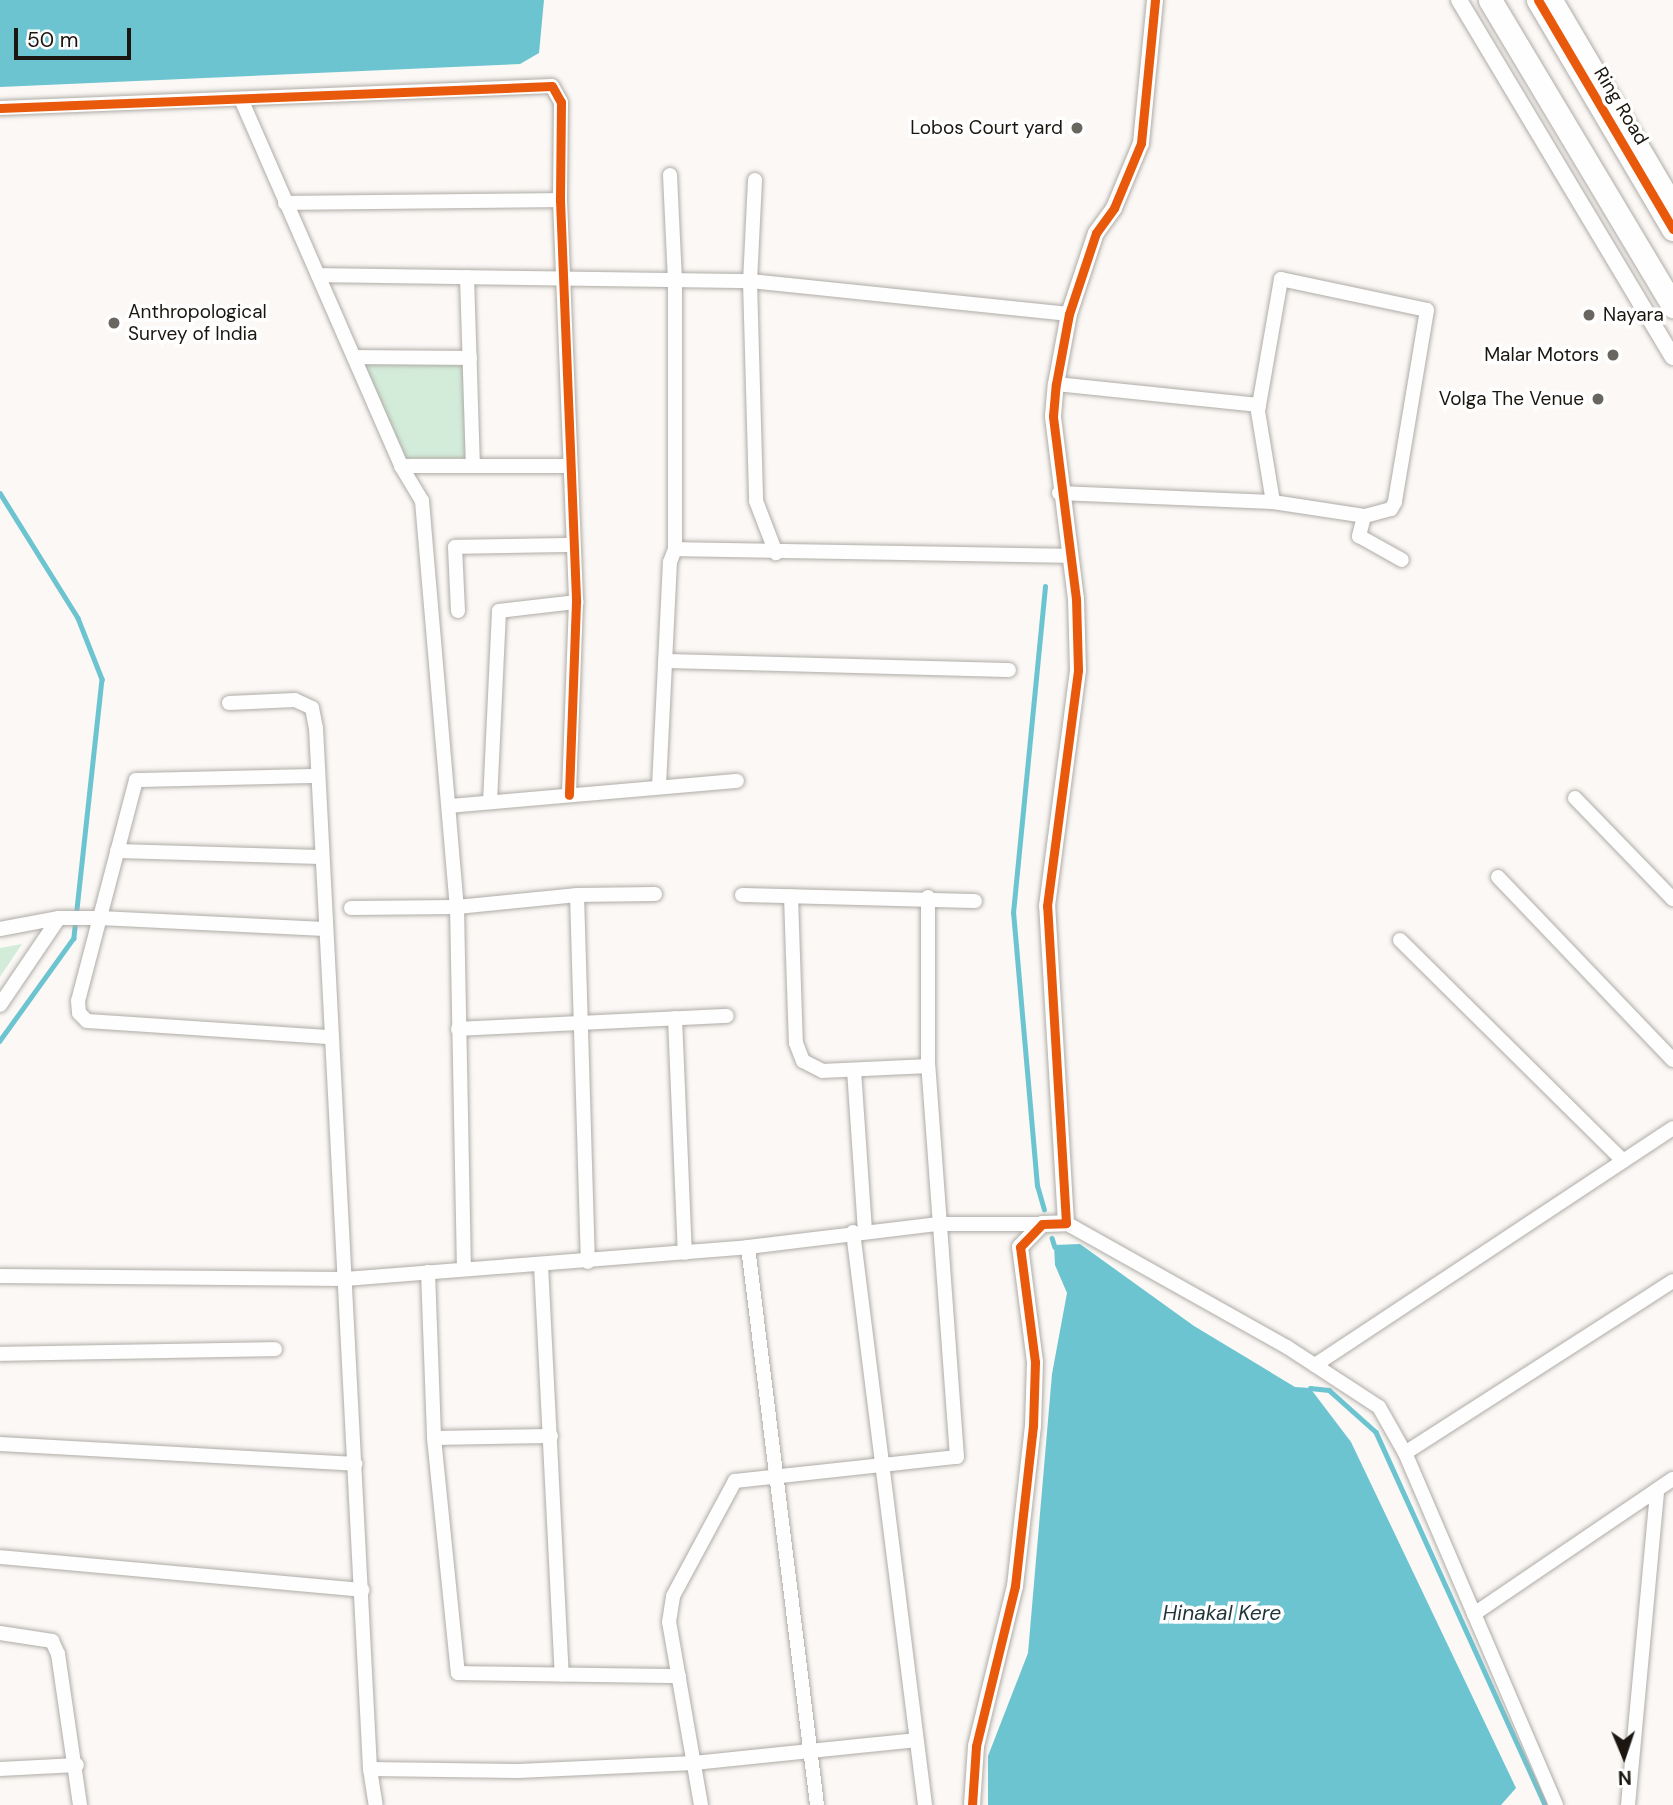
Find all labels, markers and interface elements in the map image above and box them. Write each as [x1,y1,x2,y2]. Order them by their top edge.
scale bar [18,14,135,58]
text: 50 m [27,26,78,54]
street label: Ring Road [1589,63,1653,149]
place label: Lobos Court yard [910,117,1063,139]
marker: Lobos Court yard [1069,120,1085,136]
place label: Anthropological Survey of India [128,301,267,345]
place label: Nayara [1603,304,1664,326]
marker: Nayara [1581,307,1597,323]
marker: Anthropological Survey of India [106,315,122,331]
place label: Malar Motors [1484,344,1599,366]
marker: Malar Motors [1605,347,1621,363]
place label: Volga The Venue [1439,388,1584,410]
marker: Volga The Venue [1590,391,1606,407]
water label: Hinakal Kere [1163,1600,1281,1626]
north arrow [1589,1721,1659,1791]
text: N [1617,1765,1632,1790]

